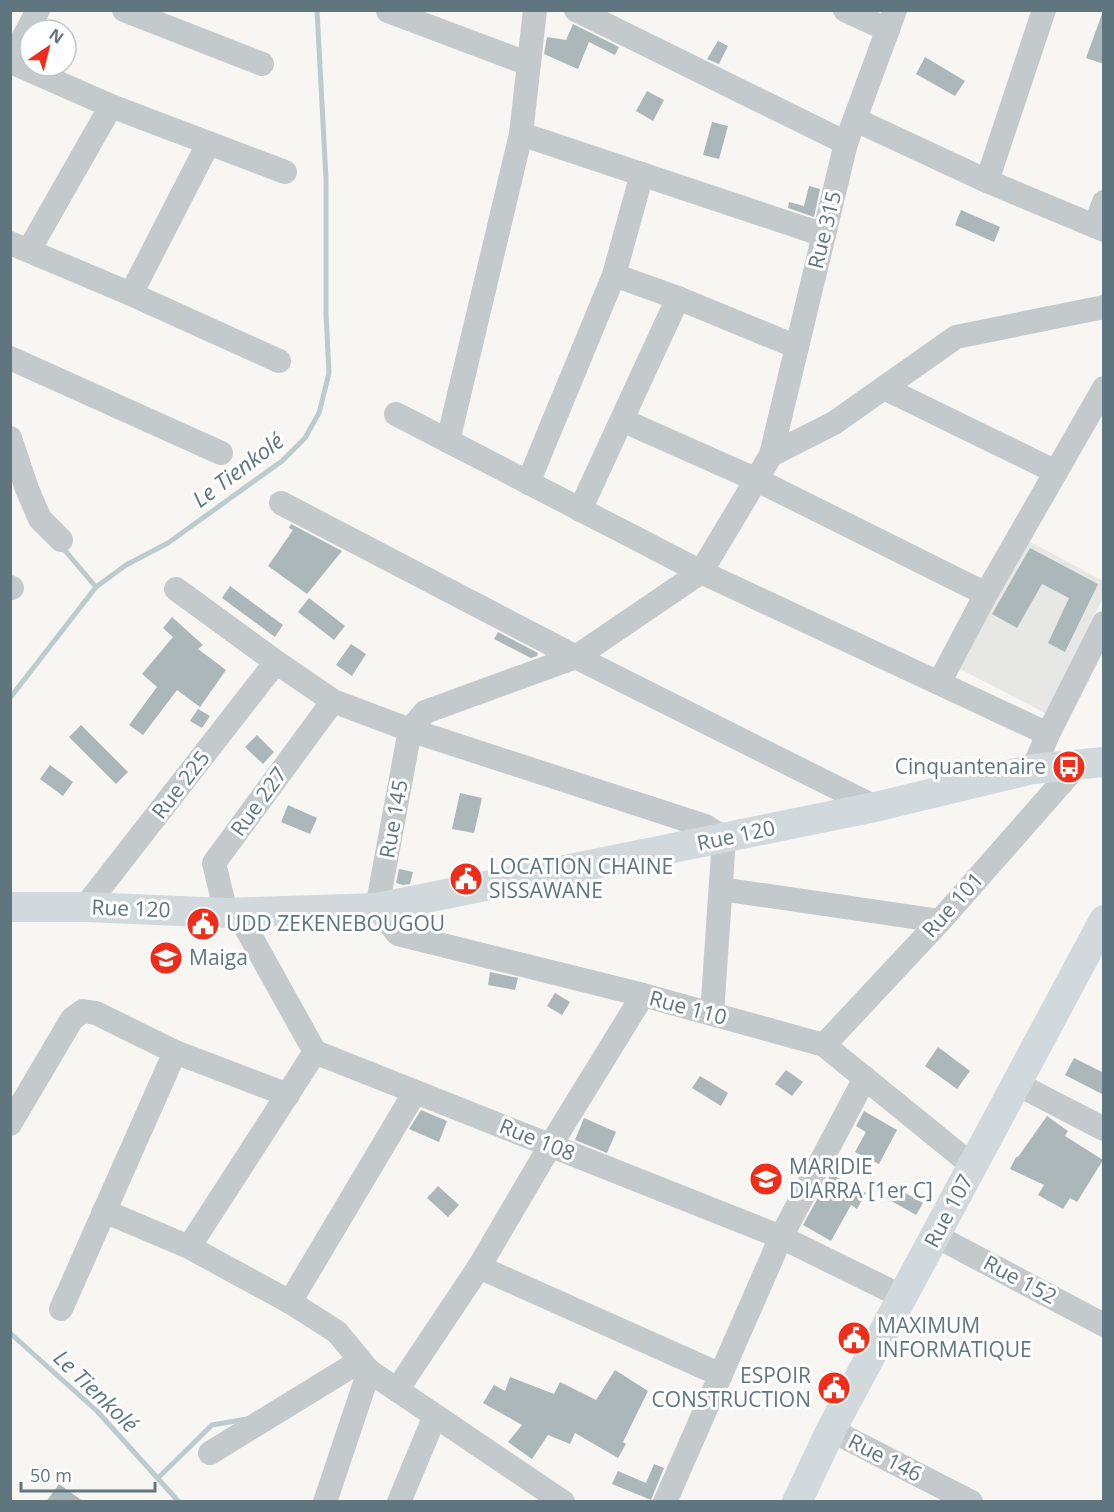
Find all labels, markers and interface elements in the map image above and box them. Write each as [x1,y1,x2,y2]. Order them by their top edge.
north arrow [18,18,78,78]
text: N [45,23,68,48]
street label: Rue 315 [801,188,847,272]
water label: Le Tienkolé [186,425,289,513]
street label: Rue 225 [145,745,216,824]
bus stop icon: Cinquantenaire [1051,749,1087,785]
place label: Cinquantenaire [895,752,1046,780]
street label: Rue 227 [224,761,293,842]
street label: Rue 145 [372,777,414,860]
street label: Rue 120 [694,813,777,857]
place label: LOCATION CHAINE SISSAWANE [489,852,673,904]
public building icon: LOCATION CHAINE SISSAWANE [448,861,484,897]
street label: Rue 101 [915,866,989,943]
street label: Rue 120 [91,893,171,923]
public building icon: UDD ZEKENEBOUGOU [185,906,221,942]
place label: UDD ZEKENEBOUGOU [226,909,445,937]
school or university icon: Maiga [148,940,184,976]
place label: Maiga [189,943,248,971]
street label: Rue 110 [646,983,730,1031]
street label: Rue 108 [495,1111,579,1167]
place label: MARIDIE DIARRA [1er C] [789,1152,933,1204]
school or university icon: MARIDIE DIARRA [1er C] [748,1161,784,1197]
street label: Rue 107 [917,1169,979,1252]
street label: Rue 152 [979,1248,1062,1310]
place label: MAXIMUM INFORMATIQUE [877,1311,1032,1363]
public building icon: MAXIMUM INFORMATIQUE [836,1320,872,1356]
water label: Le Tienkolé [48,1342,146,1438]
place label: ESPOIR CONSTRUCTION [651,1361,811,1413]
public building icon: ESPOIR CONSTRUCTION [816,1370,852,1406]
street label: Rue 146 [844,1427,927,1488]
scale bar [21,1455,154,1493]
text: 50 m [30,1463,72,1487]

